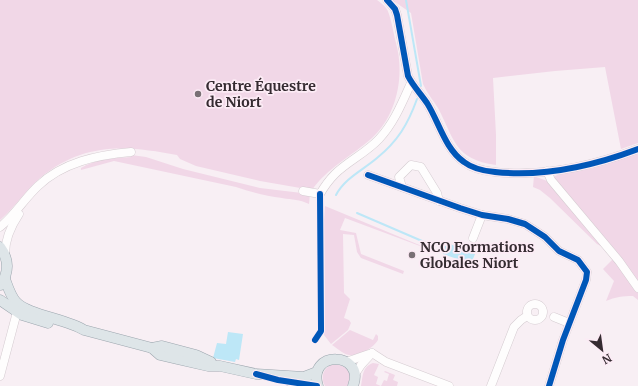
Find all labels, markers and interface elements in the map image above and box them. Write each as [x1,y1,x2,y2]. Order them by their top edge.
place label: Centre Équestre de Niort [206,77,316,111]
marker: Centre Équestre de Niort [193,89,203,99]
place label: NCO Formations Globales Niort [420,238,534,272]
marker: NCO Formations Globales Niort [407,250,417,260]
north arrow [582,330,622,370]
text: N [599,351,614,367]

